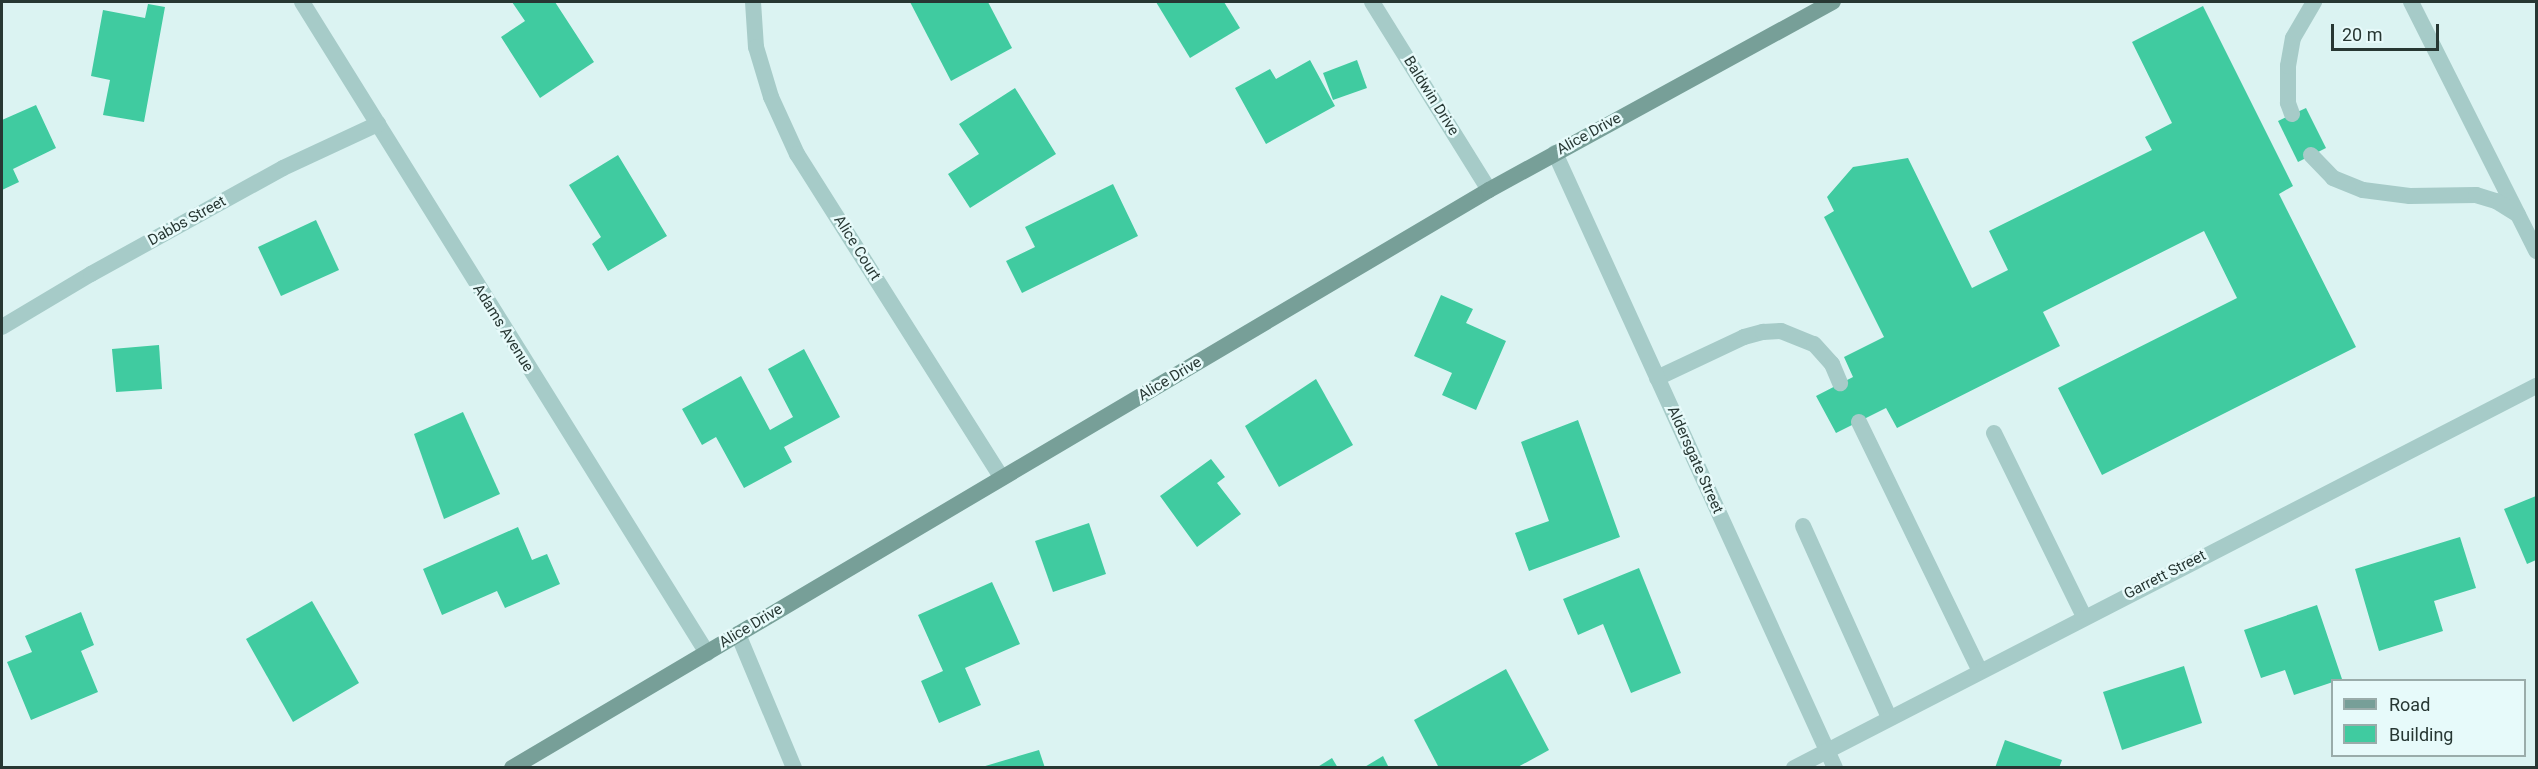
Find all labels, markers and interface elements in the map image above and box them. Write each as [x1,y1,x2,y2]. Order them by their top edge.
scale bar [2334,12,2442,50]
text: 20 m [2342,24,2382,45]
street label: Baldwin Drive [1399,53,1463,139]
street label: Alice Drive [1554,109,1624,159]
street label: Dabbs Street [145,192,229,250]
street label: Alice Court [830,212,884,284]
street label: Adams Avenue [469,281,537,375]
street label: Alice Drive [1135,353,1205,405]
street label: Aldersgate Street [1663,404,1727,516]
street label: Garrett Street [2121,547,2209,603]
street label: Alice Drive [716,600,786,652]
legend [2331,679,2526,757]
text: Road [2389,694,2430,715]
text: Building [2389,724,2453,745]

